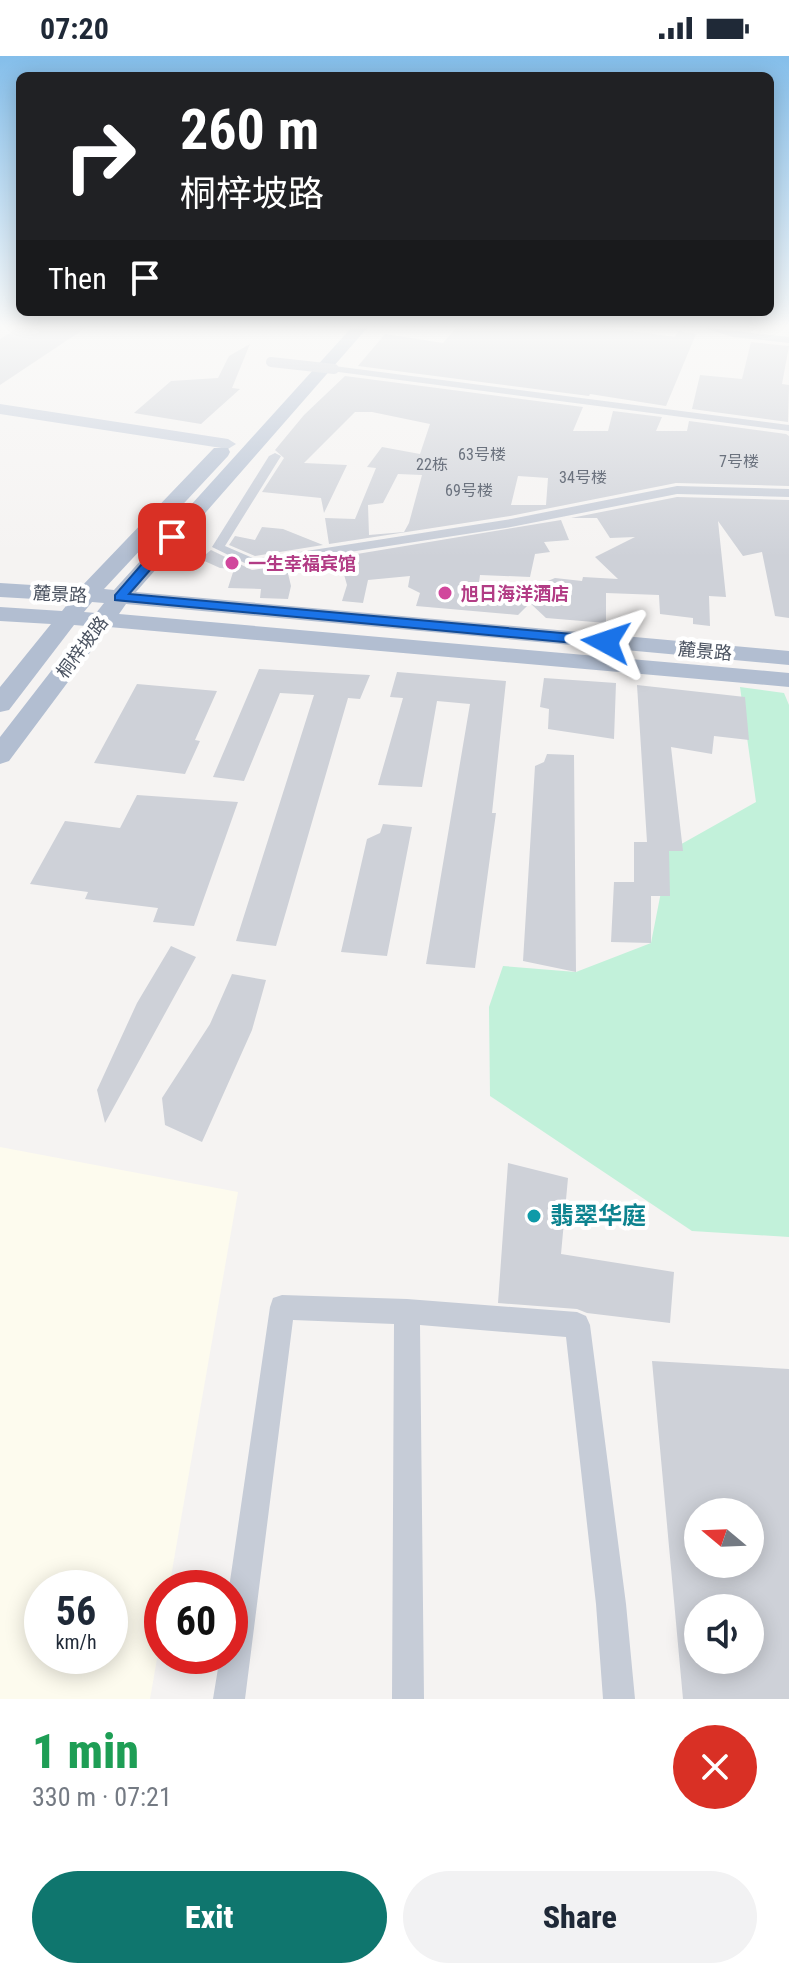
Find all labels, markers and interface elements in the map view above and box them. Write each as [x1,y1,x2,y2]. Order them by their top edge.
text: 07:20 [40,11,109,46]
text: 260 m [180,97,319,163]
icon: right [48,104,152,208]
text: 桐梓坡路 [180,173,324,215]
icon: arrive [123,256,167,300]
text: Then [48,261,107,296]
house number: 63号楼 [458,445,506,464]
house number: 7号楼 [719,452,759,471]
house number: 22栋 [416,455,448,474]
house number: 34号楼 [559,468,607,487]
house number: 69号楼 [445,481,493,500]
pin [138,503,206,571]
icon: arrive [150,515,194,559]
place label: 一生幸福宾馆 [248,553,356,574]
marker: 一生幸福宾馆 [223,554,241,572]
street label: 麓景路 [32,582,88,606]
place label: 旭日海洋酒店 [461,583,569,604]
marker: 旭日海洋酒店 [436,584,454,602]
position arrow [564,600,648,684]
street label: 桐梓坡路 [52,612,112,682]
street label: 麓景路 [677,638,733,664]
place label: 翡翠华庭 [550,1202,646,1230]
marker: 翡翠华庭 [525,1207,543,1225]
north arrow [684,1498,764,1578]
map controls [684,1498,764,1674]
speed limit sign: 60 [144,1570,248,1674]
text: 56 [56,1588,96,1635]
button: sound [684,1594,764,1674]
text: km/h [55,1630,97,1654]
text: 1 min [32,1723,139,1780]
button: close [673,1725,757,1809]
text: 330 m · 07:21 [32,1782,172,1812]
button: Exit [32,1871,387,1963]
button: Share [403,1871,757,1963]

